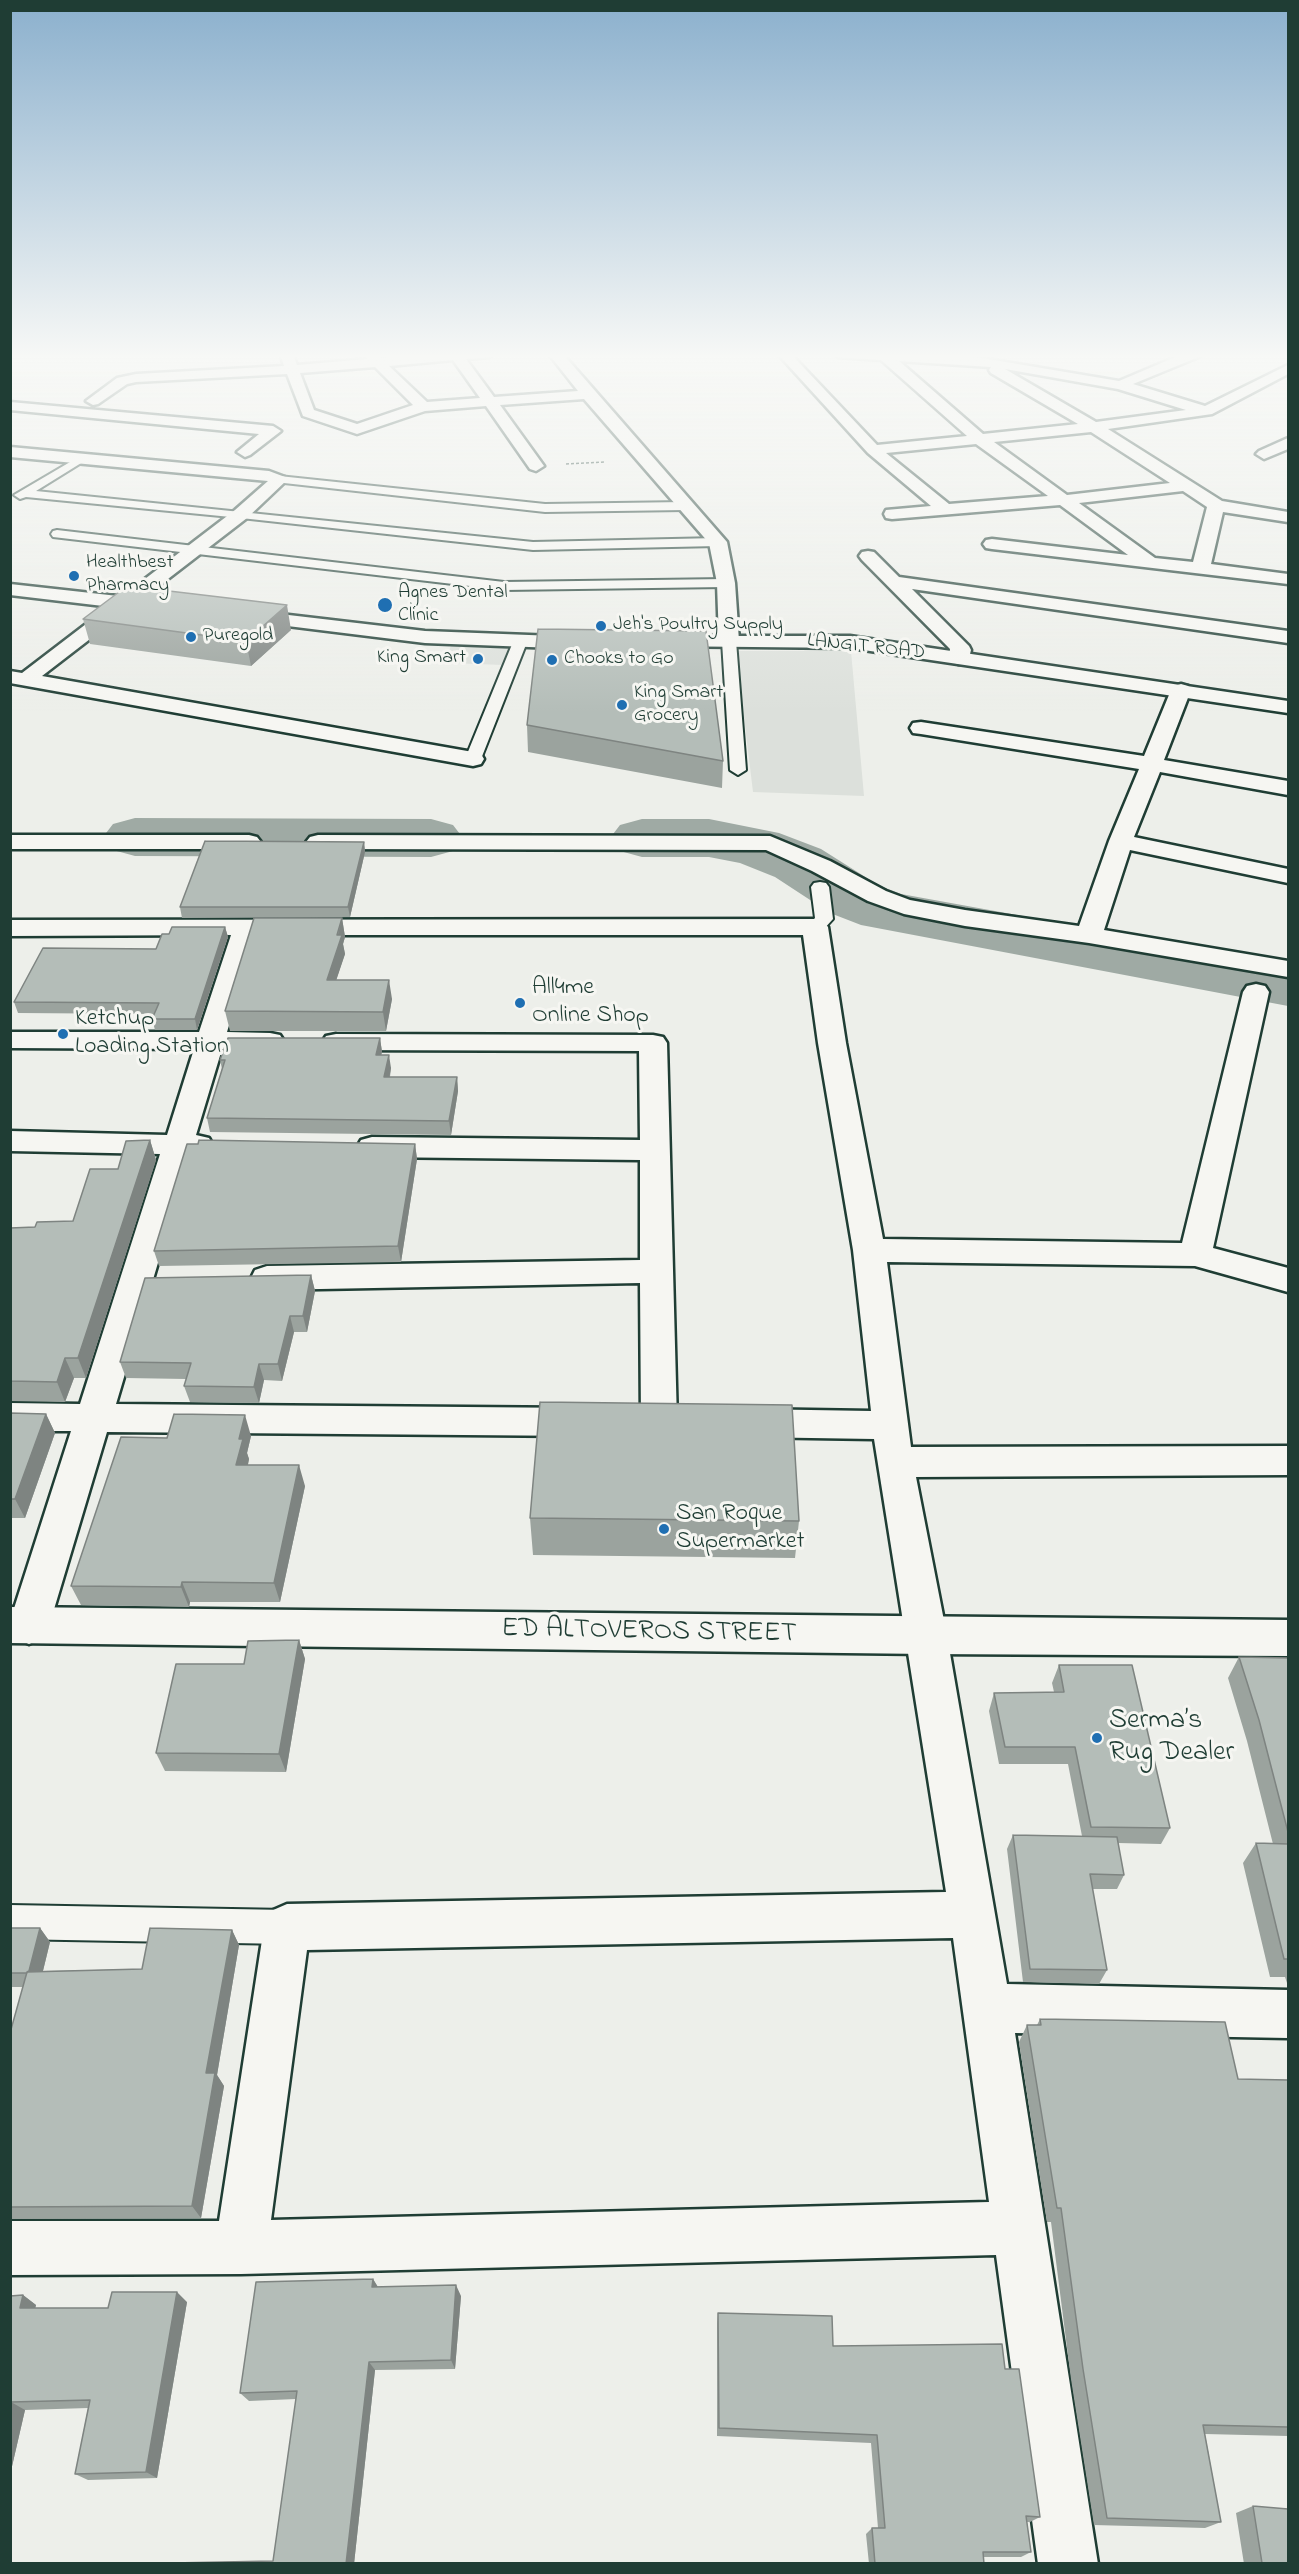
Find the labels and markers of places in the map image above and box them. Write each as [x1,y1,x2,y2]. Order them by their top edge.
place label: Healthbest Pharmacy [86,552,173,599]
marker: Healthbest Pharmacy [67,569,81,583]
place label: Agnes Dental Clinic [398,582,508,629]
marker: Agnes Dental Clinic [376,596,394,614]
place label: Jeh's Poultry Supply [613,614,783,638]
marker: Jeh's Poultry Supply [594,619,608,633]
place label: Puregold [203,625,273,649]
marker: Puregold [184,630,198,644]
place label: King Smart [377,647,466,671]
place label: Chooks to Go [564,648,674,672]
marker: King Smart [471,652,485,666]
marker: Chooks to Go [545,653,559,667]
place label: King Smart Grocery [634,682,723,729]
marker: King Smart Grocery [615,698,629,712]
place label: All4me Online Shop [532,975,649,1031]
marker: All4me Online Shop [513,996,527,1010]
place label: Ketchup Loading Station [75,1006,229,1062]
marker: Ketchup Loading Station [56,1027,70,1041]
place label: San Roque Supermarket [676,1501,805,1557]
marker: San Roque Supermarket [657,1522,671,1536]
place label: Serma’s Rug Dealer [1109,1705,1234,1771]
marker: Serma’s Rug Dealer [1090,1731,1104,1745]

